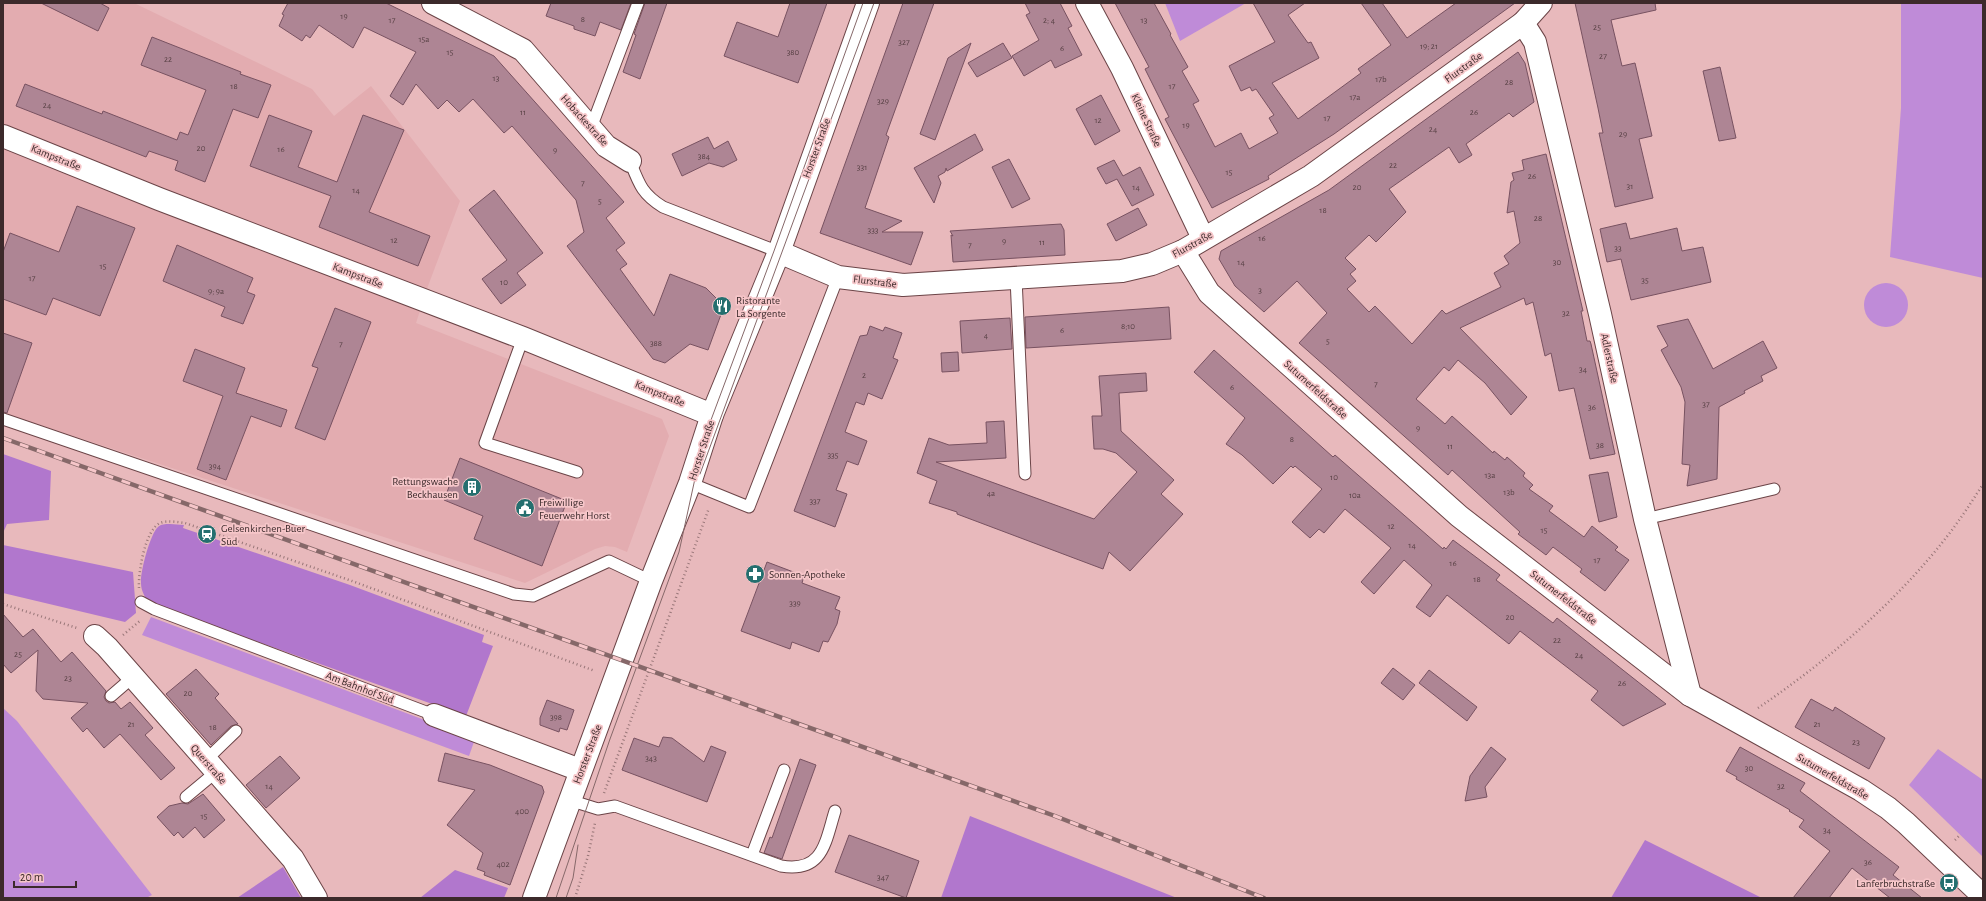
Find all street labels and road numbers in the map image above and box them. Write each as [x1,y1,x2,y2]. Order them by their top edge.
street label: Flurstraße [1442,50,1484,85]
street label: Kleine Straße [1129,92,1164,149]
street label: Hobackestraße [559,93,610,148]
street label: Horster Straße [801,117,832,179]
street label: Kampstraße [29,143,82,172]
street label: Flurstraße [1170,229,1214,260]
street label: Kampstraße [331,261,384,290]
street label: Flurstraße [853,273,897,290]
street label: Adlerstraße [1599,332,1620,384]
street label: Sutumerfeldstraße [1282,358,1349,421]
street label: Kampstraße [633,379,686,408]
street label: Horster Straße [687,419,716,482]
street label: Sutumerfeldstraße [1528,568,1599,627]
street label: Am Bahnhof Süd [324,669,396,706]
street label: Horster Straße [571,723,604,785]
street label: Querstraße [189,742,229,786]
street label: Sutumerfeldstraße [1795,751,1871,801]

